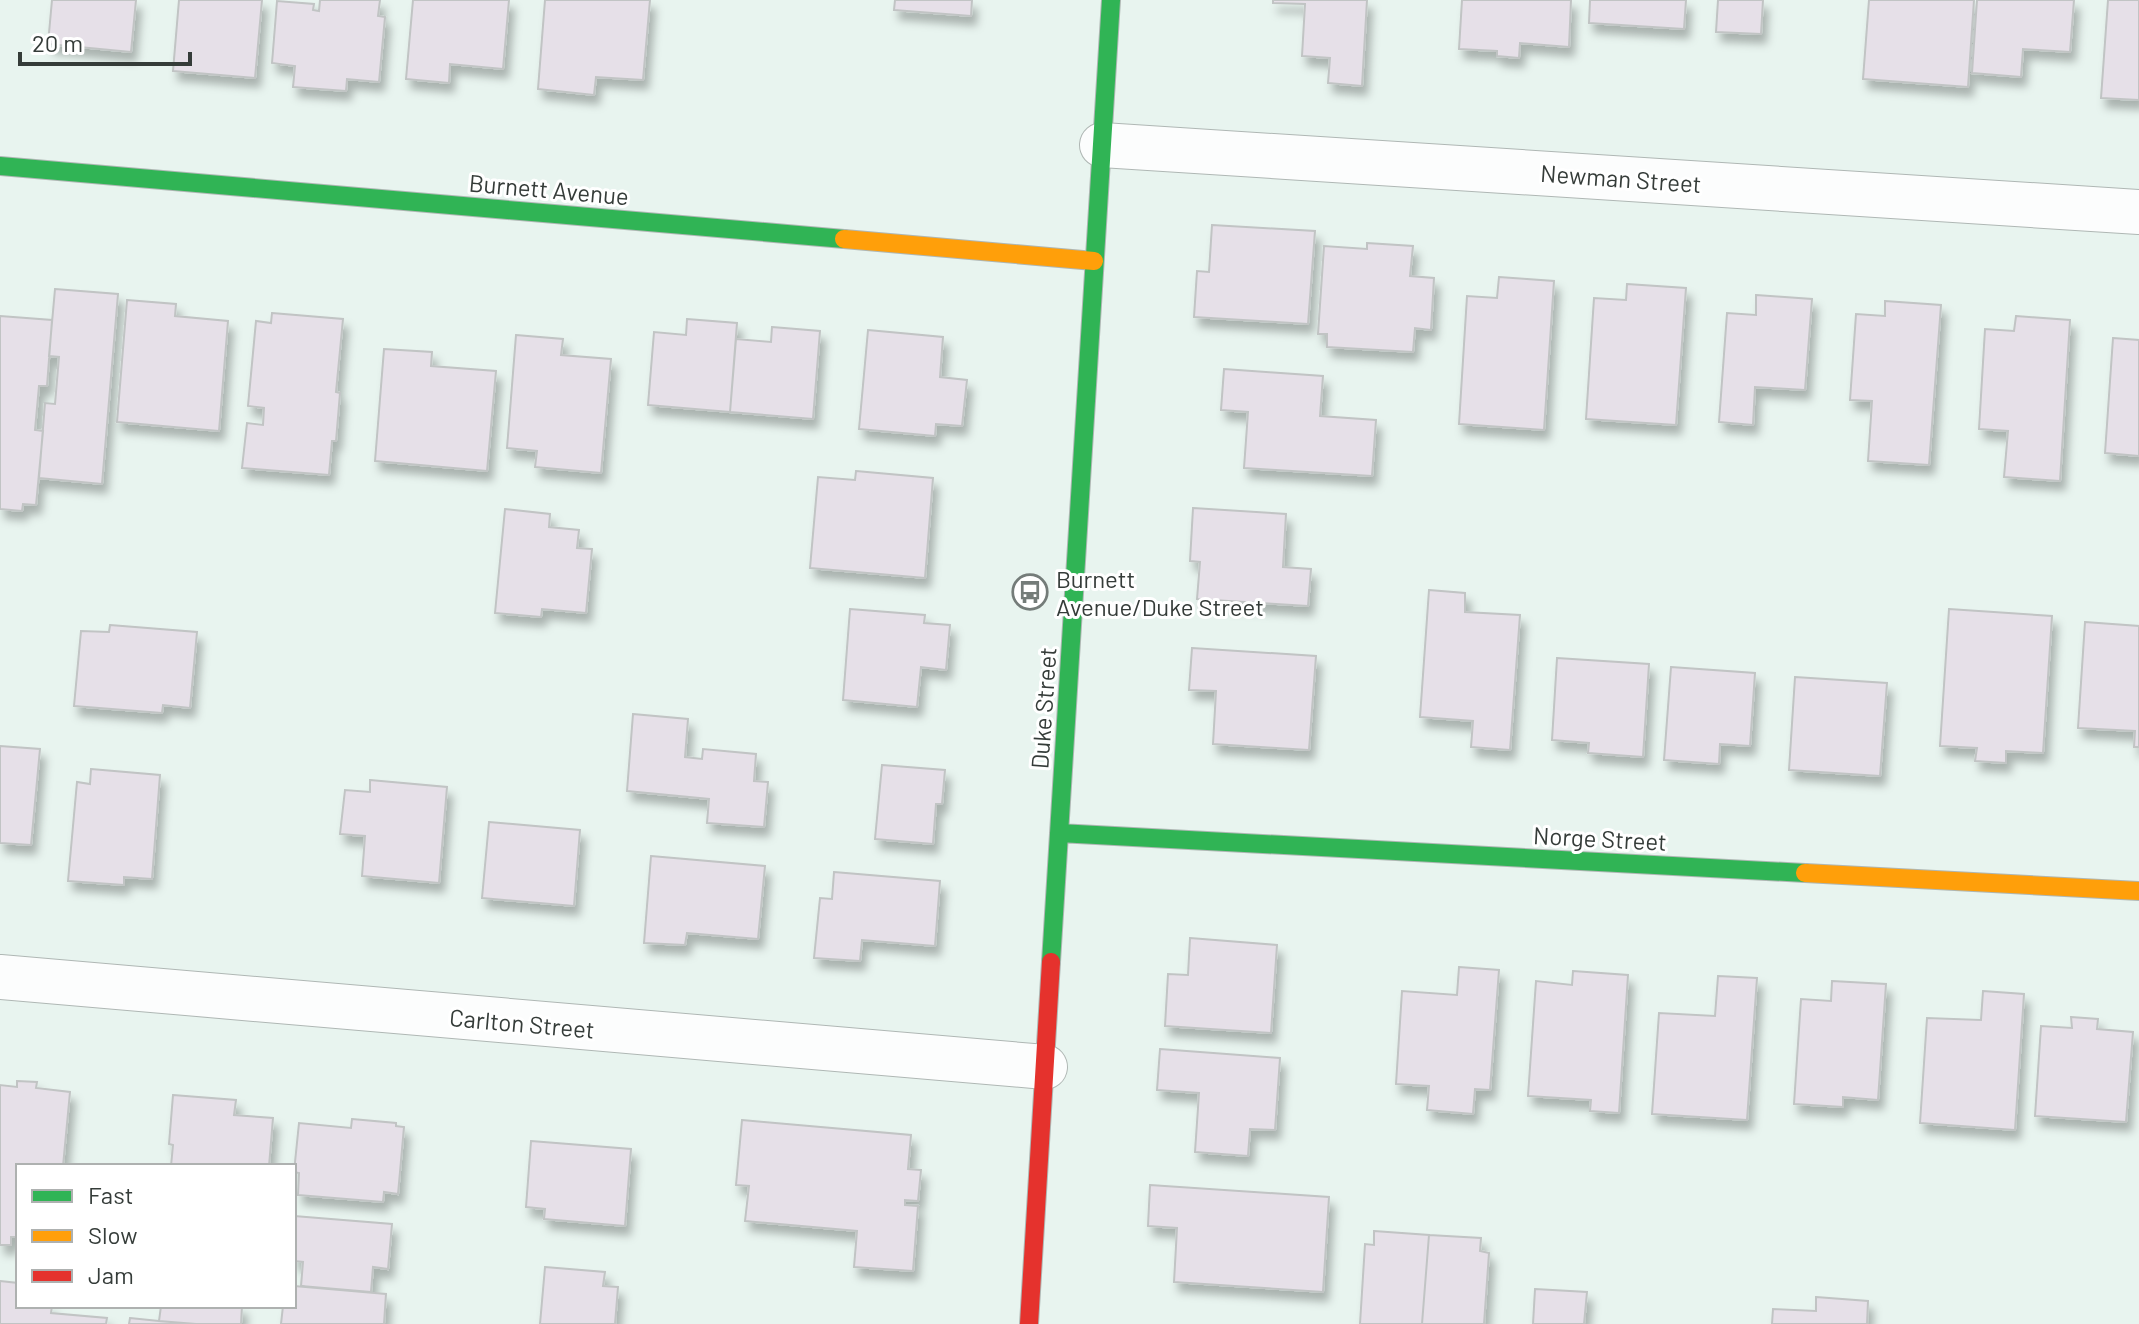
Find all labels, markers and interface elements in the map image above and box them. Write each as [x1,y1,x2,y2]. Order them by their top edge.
scale bar [20,16,190,66]
text: 20 m [32,28,83,57]
street label: Newman Street [1539,158,1703,198]
street label: Burnett Avenue [468,168,630,210]
place label: Burnett Avenue/Duke Street [1056,564,1264,621]
bus stop icon: Burnett Avenue/Duke Street [1011,573,1049,611]
street label: Duke Street [1024,646,1062,770]
street label: Norge Street [1532,820,1668,856]
street label: Carlton Street [448,1002,596,1044]
legend [16,1164,296,1308]
text: Fast [88,1180,133,1209]
text: Slow [88,1220,137,1249]
text: Jam [88,1260,134,1289]

